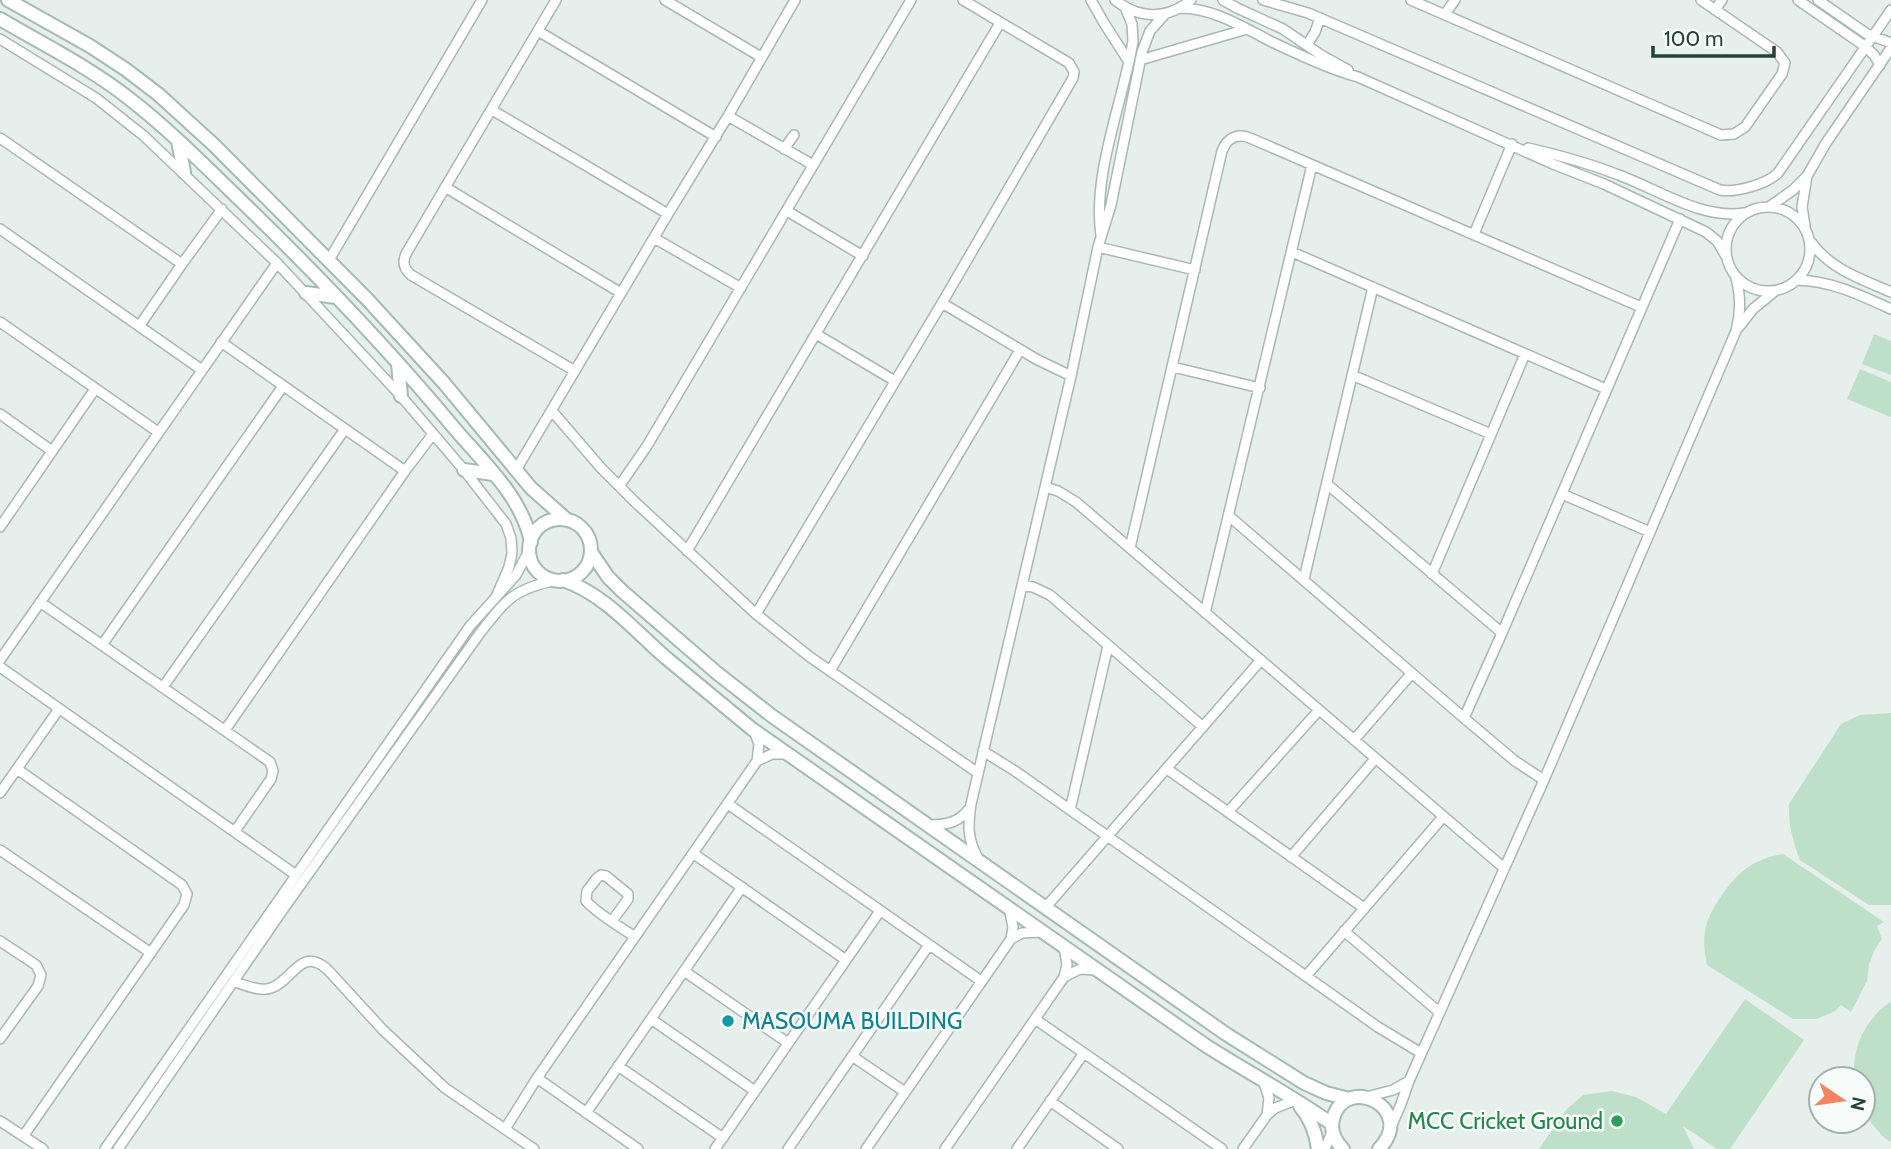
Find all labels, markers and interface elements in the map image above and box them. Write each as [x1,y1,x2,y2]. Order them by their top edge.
scale bar [1653,14,1774,58]
text: 100 m [1664,26,1723,51]
place label: MASOUMA BUILDING [742,1007,962,1035]
marker: MASOUMA BUILDING [720,1013,736,1029]
north arrow [1807,1065,1877,1135]
text: N [1845,1095,1871,1113]
place label: MCC Cricket Ground [1408,1107,1603,1135]
marker: MCC Cricket Ground [1609,1113,1625,1129]

